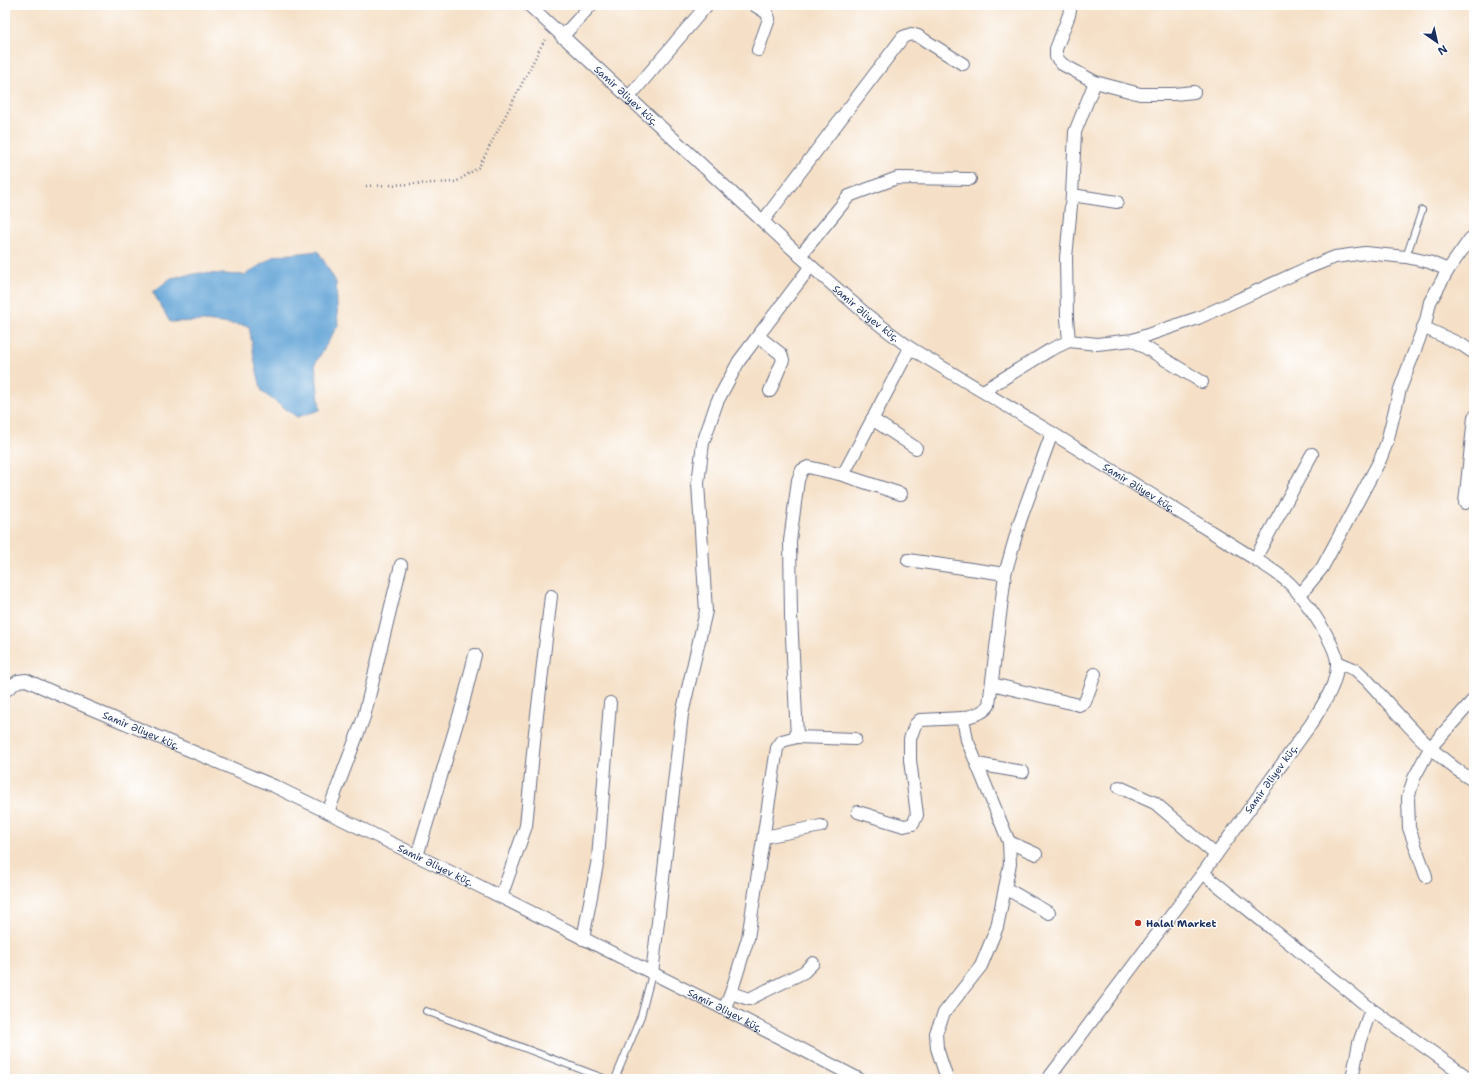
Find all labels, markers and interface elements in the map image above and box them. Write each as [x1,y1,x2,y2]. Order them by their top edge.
north arrow [1417,22,1457,62]
text: N [1434,41,1450,59]
street label: Samir Əliyev küç. [592,63,662,128]
street label: Samir Əliyev küç. [830,282,903,345]
street label: Samir Əliyev küç. [1101,460,1178,515]
street label: Samir Əliyev küç. [101,708,182,752]
street label: Samir Əliyev küç. [1242,742,1301,816]
street label: Samir Əliyev küç. [396,841,476,889]
place label: Halal Market [1146,917,1216,930]
marker: Halal Market [1133,918,1143,928]
street label: Samir Əliyev küç. [686,985,765,1035]

